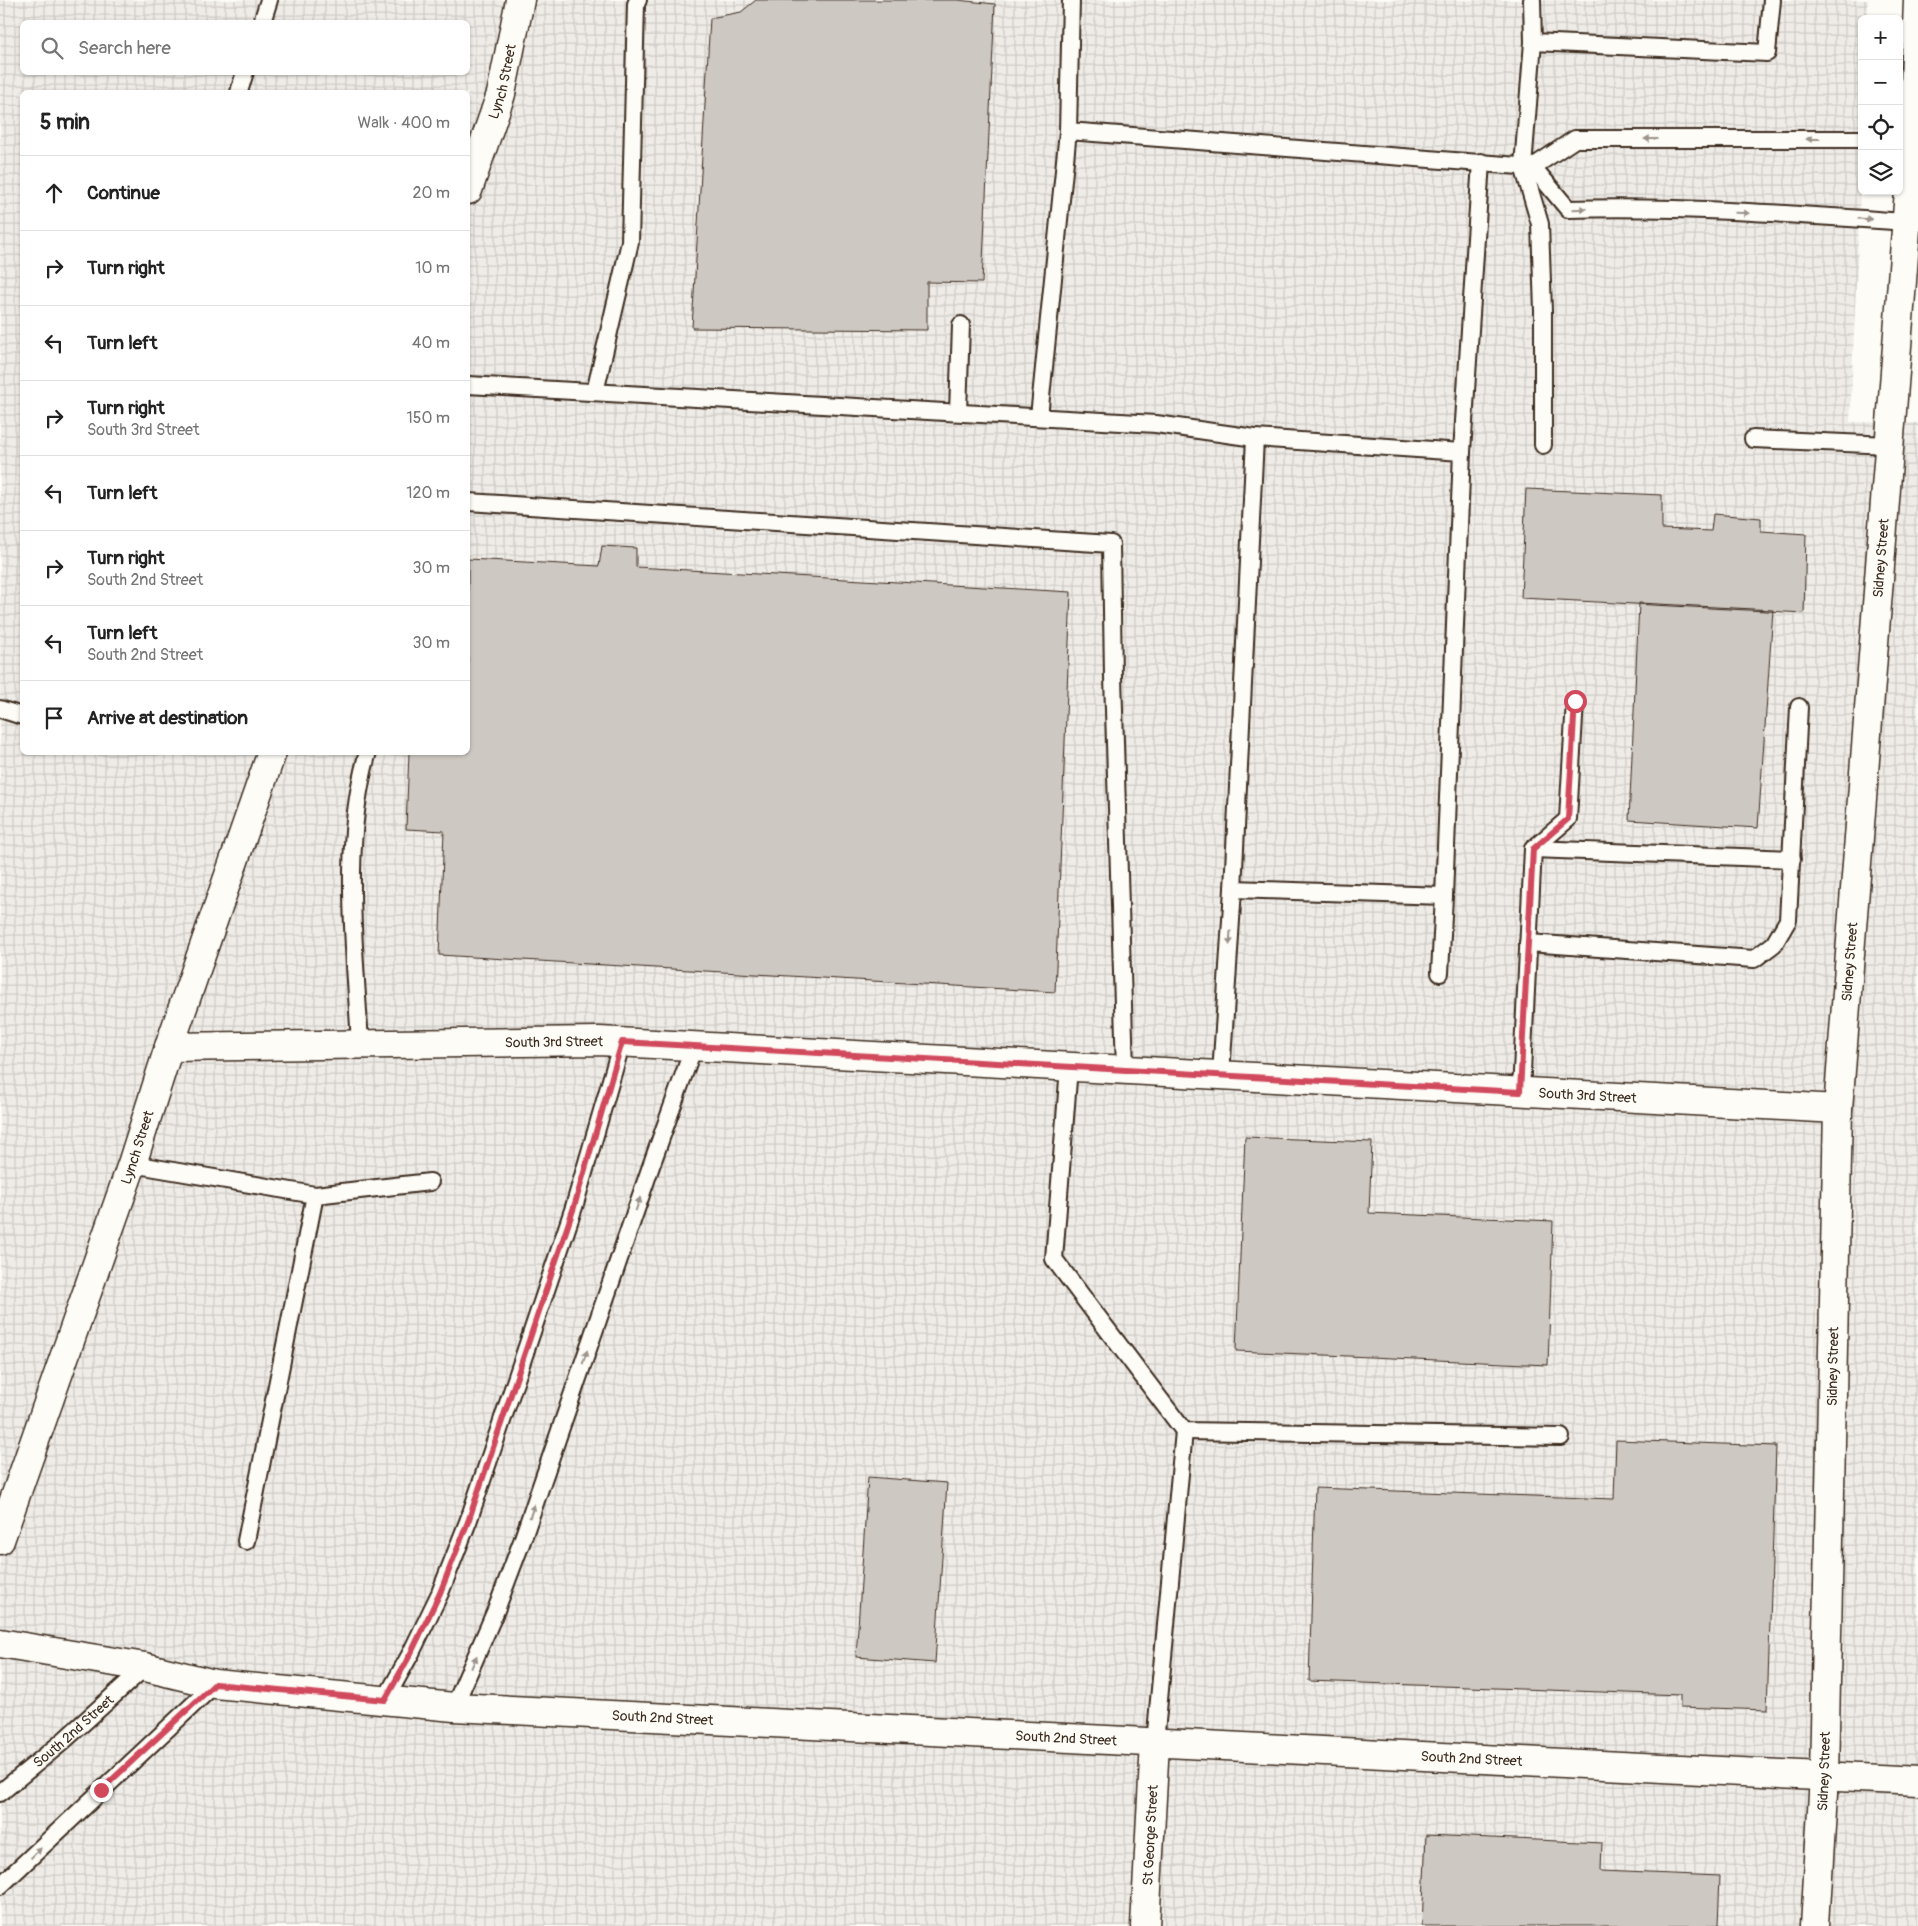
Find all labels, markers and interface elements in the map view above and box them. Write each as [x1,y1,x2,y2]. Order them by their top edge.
map controls [1858,15,1903,195]
button: + [1858,15,1903,60]
search box [20,20,470,75]
icon: search [38,34,66,62]
text: Search here [78,36,171,60]
street label: Lynch Street [485,42,520,121]
button: − [1858,60,1903,105]
button: locate [1858,105,1903,150]
text: 5 min [40,109,90,136]
text: Walk · 400 m [357,113,450,133]
one-way arrow [1642,135,1658,143]
one-way arrow [1805,135,1821,143]
button: layers [1858,150,1903,195]
icon: ahead [40,179,68,207]
text: Continue [87,181,160,205]
text: 20 m [412,183,450,203]
one-way arrow [1571,205,1587,213]
one-way arrow [1734,209,1750,217]
one-way arrow [1857,216,1873,224]
icon: right [40,254,68,282]
text: Turn right [87,256,165,280]
text: 10 m [415,258,450,278]
icon: left [40,329,68,357]
text: Turn left [87,331,157,355]
text: 40 m [412,333,450,353]
text: Turn right [87,396,165,420]
icon: right [40,404,68,432]
text: 150 m [406,408,450,428]
text: South 3rd Street [87,420,199,440]
icon: left [40,479,68,507]
text: Turn left [87,481,157,505]
text: 120 m [406,483,450,503]
street label: Sidney Street [1870,518,1893,598]
text: Turn right [87,546,165,570]
icon: right [40,554,68,582]
text: 30 m [412,558,450,578]
text: South 2nd Street [87,570,203,590]
text: Turn left [87,621,157,645]
icon: left [40,629,68,657]
text: 30 m [412,633,450,653]
text: South 2nd Street [87,645,203,665]
route start [1564,690,1587,713]
icon: arrive [40,704,68,732]
text: Arrive at destination [87,706,248,730]
street label: Sidney Street [1838,921,1861,1002]
one-way arrow [1225,930,1233,946]
street label: South 3rd Street [505,1033,604,1051]
street label: South 3rd Street [1538,1085,1637,1107]
street label: Lynch Street [118,1108,158,1187]
one-way arrow [635,1196,642,1211]
street label: Sidney Street [1824,1326,1842,1406]
one-way arrow [582,1350,589,1365]
one-way arrow [528,1503,536,1518]
one-way arrow [470,1655,478,1669]
street label: South 2nd Street [30,1691,118,1771]
street label: South 2nd Street [611,1707,714,1729]
street label: South 2nd Street [1015,1727,1118,1750]
street label: Sidney Street [1814,1731,1834,1811]
street label: South 2nd Street [1420,1748,1523,1770]
route end [90,1779,113,1802]
street label: St George Street [1139,1784,1162,1886]
one-way arrow [29,1847,41,1859]

